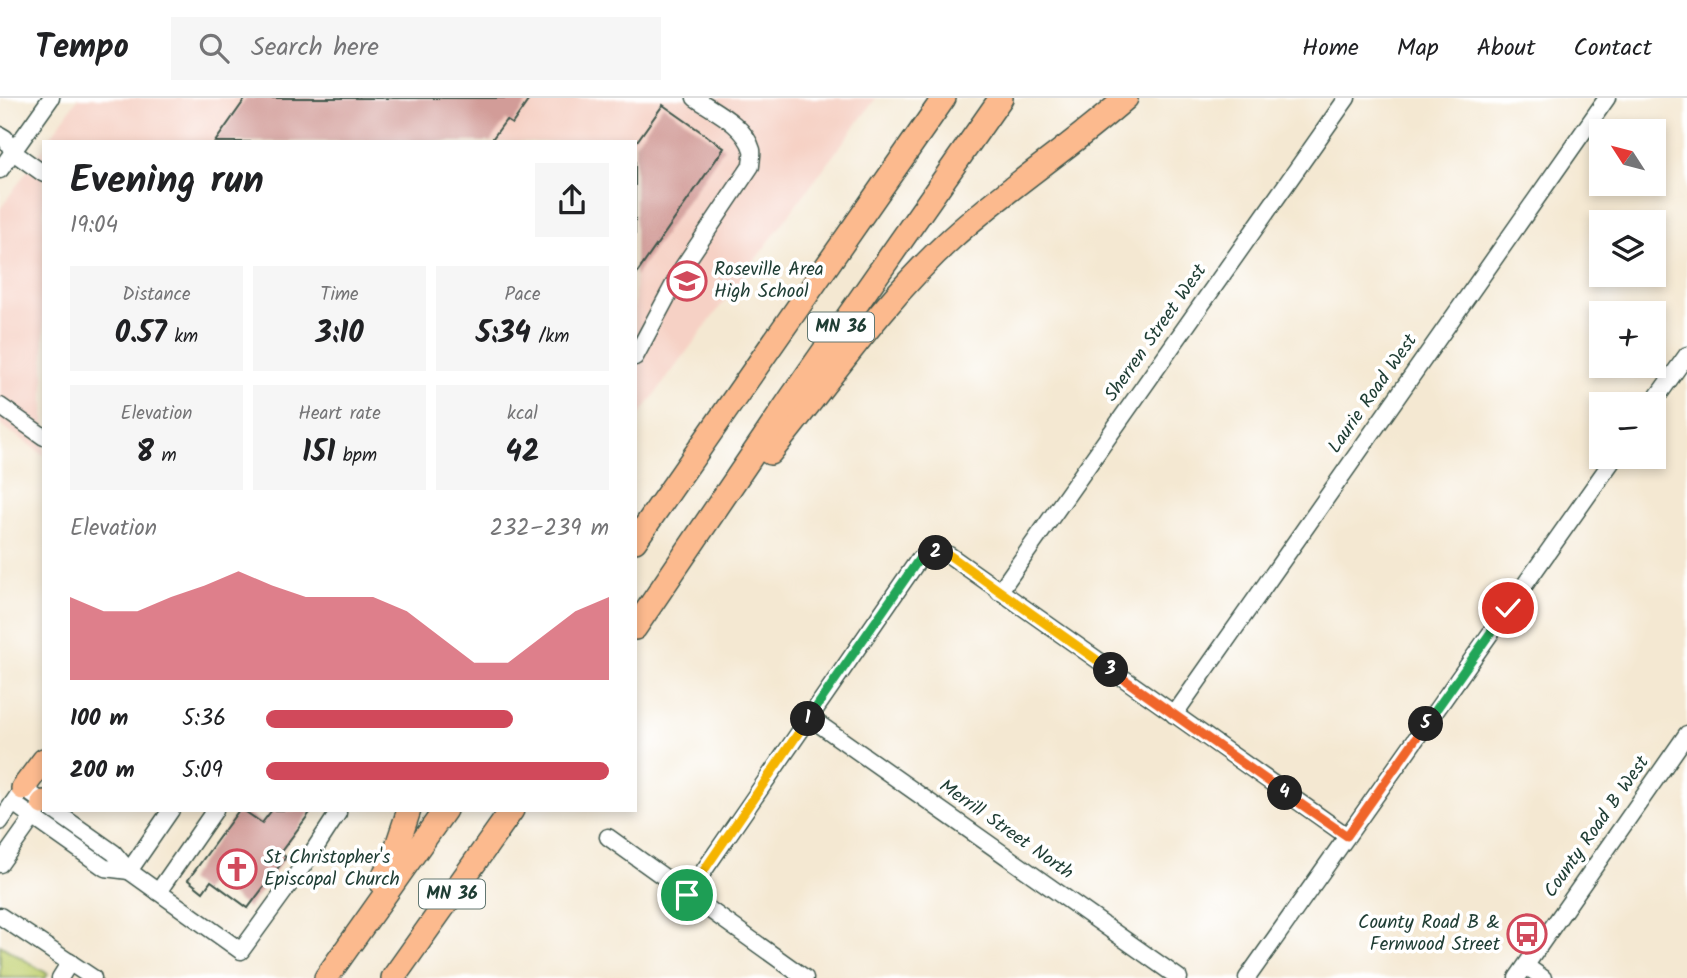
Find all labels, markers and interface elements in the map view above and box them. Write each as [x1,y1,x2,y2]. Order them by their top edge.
search box [171,17,661,80]
text: Tempo [35,22,129,75]
text: Search here [251,27,379,69]
icon: search [195,29,233,67]
text: Home [1302,29,1359,68]
text: Map [1397,29,1439,68]
text: About [1477,29,1535,68]
text: Contact [1573,29,1652,68]
north arrow [1589,119,1666,196]
map controls [1589,119,1666,469]
text: Evening run [70,152,264,212]
button: share [535,163,609,237]
text: 19:04 [70,208,118,244]
button: layers [1589,210,1666,287]
place label: Roseville Area High School [714,255,824,307]
street label: Sherren Street West [1097,257,1215,408]
school or university icon: Roseville Area High School [666,260,708,302]
text: Distance [122,280,191,310]
text: Time [320,280,359,310]
text: Pace [504,280,541,310]
button: + [1589,301,1666,378]
text: 0.57 [115,310,167,358]
text: 3:10 [315,310,364,358]
text: 5:34 [476,310,531,358]
road number: MN 36 [808,312,874,342]
text: km [167,322,198,352]
text: /km [531,322,569,352]
street label: Laurie Road West [1321,328,1426,460]
button: − [1589,392,1666,469]
text: Elevation [121,399,192,429]
text: Heart rate [298,399,381,429]
text: kcal [507,399,538,429]
text: 8 [136,429,154,477]
text: 151 [302,429,335,477]
text: 42 [506,429,539,477]
text: m [154,441,177,471]
text: bpm [335,441,377,471]
text: Elevation [70,511,157,547]
text: 232–239 m [490,511,609,547]
pin: 2 [918,536,954,570]
text: 2 [930,537,941,567]
pin [1478,578,1538,638]
icon: check [1489,589,1527,627]
pin: 3 [1094,652,1128,688]
text: 3 [1105,654,1116,684]
text: 100 m [70,701,128,737]
text: 5:36 [182,701,226,737]
pin: 1 [790,702,826,736]
text: 1 [805,703,810,733]
pin: 5 [1408,706,1444,742]
text: 5 [1421,708,1430,738]
street label: County Road B West [1537,749,1658,904]
text: 200 m [70,753,135,789]
text: 5:09 [182,753,223,789]
street label: Merrill Street North [932,772,1080,888]
pin: 4 [1268,776,1302,810]
text: 4 [1279,777,1290,807]
place label: St Christopher's Episcopal Church [264,843,400,895]
church icon: St Christopher's Episcopal Church [216,848,258,890]
pin [657,865,717,925]
icon: arrive [668,876,706,914]
road number: MN 36 [419,880,485,908]
place label: County Road B & Fernwood Street [1358,908,1501,960]
bus stop icon: County Road B & Fernwood Street [1506,913,1548,955]

